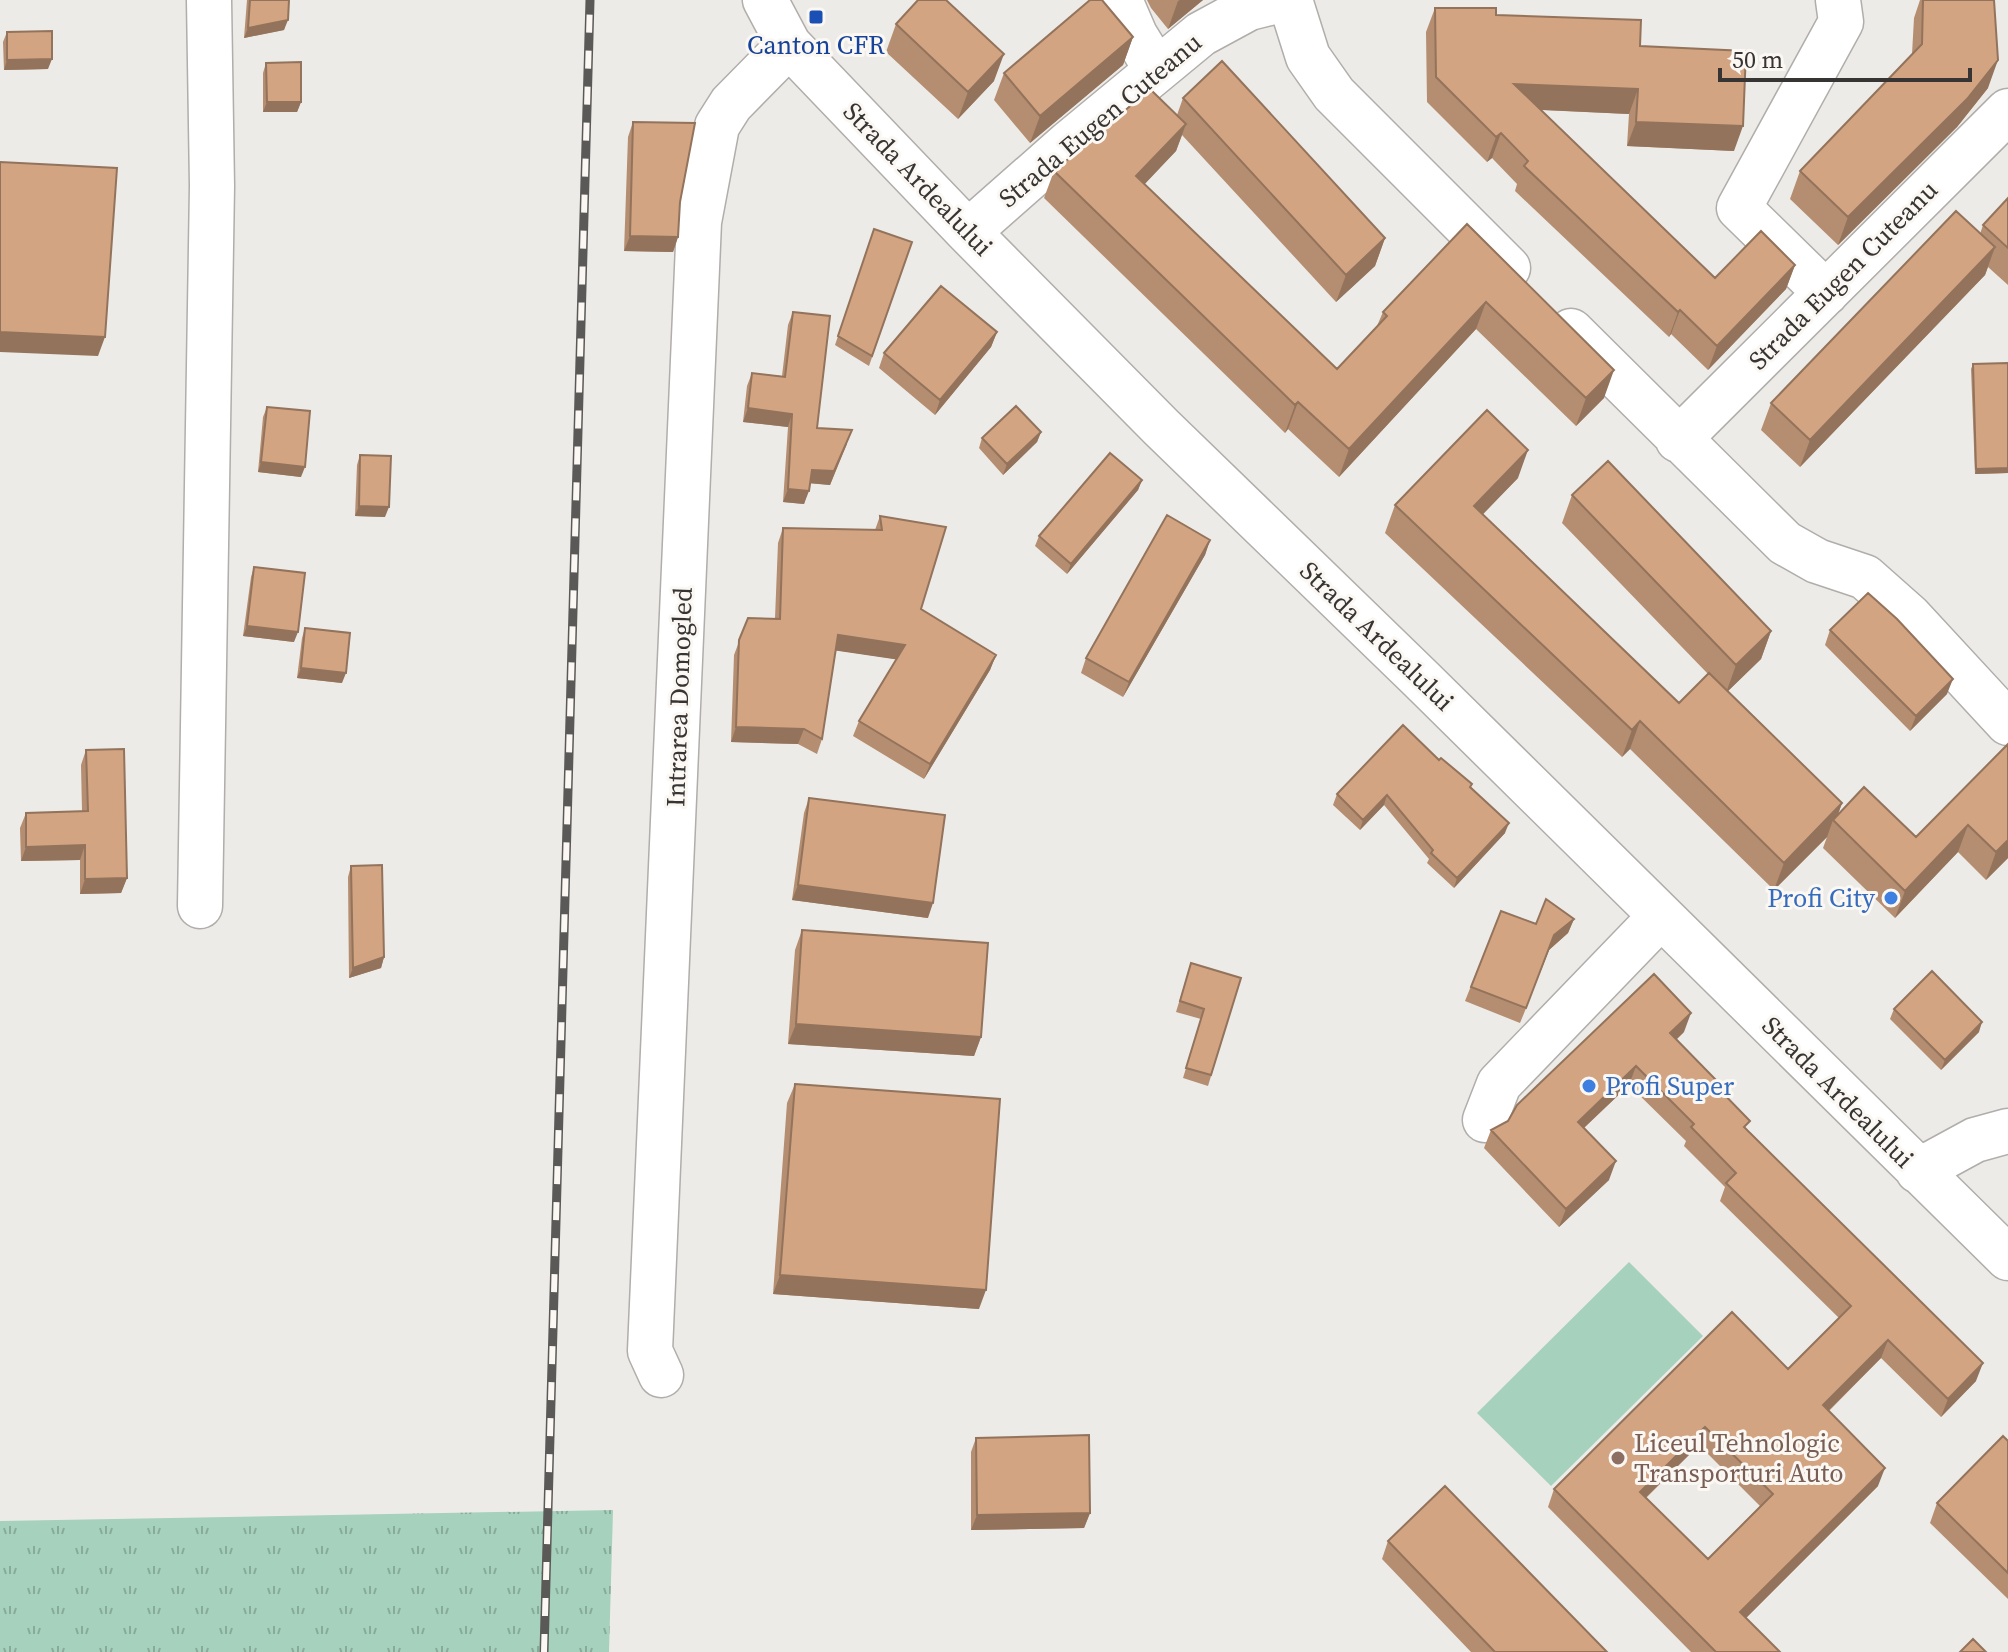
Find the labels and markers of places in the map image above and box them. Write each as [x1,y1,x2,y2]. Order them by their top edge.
marker: Canton CFR [807,8,825,26]
place label: Canton CFR [747,27,885,63]
place label: Profi City [1767,880,1876,916]
marker: Profi City [1882,889,1900,907]
place label: Profi Super [1605,1068,1734,1104]
marker: Profi Super [1580,1077,1598,1095]
place label: Liceul Tehnologic Transporturi Auto [1634,1425,1843,1491]
marker: Liceul Tehnologic Transporturi Auto [1609,1449,1627,1467]

